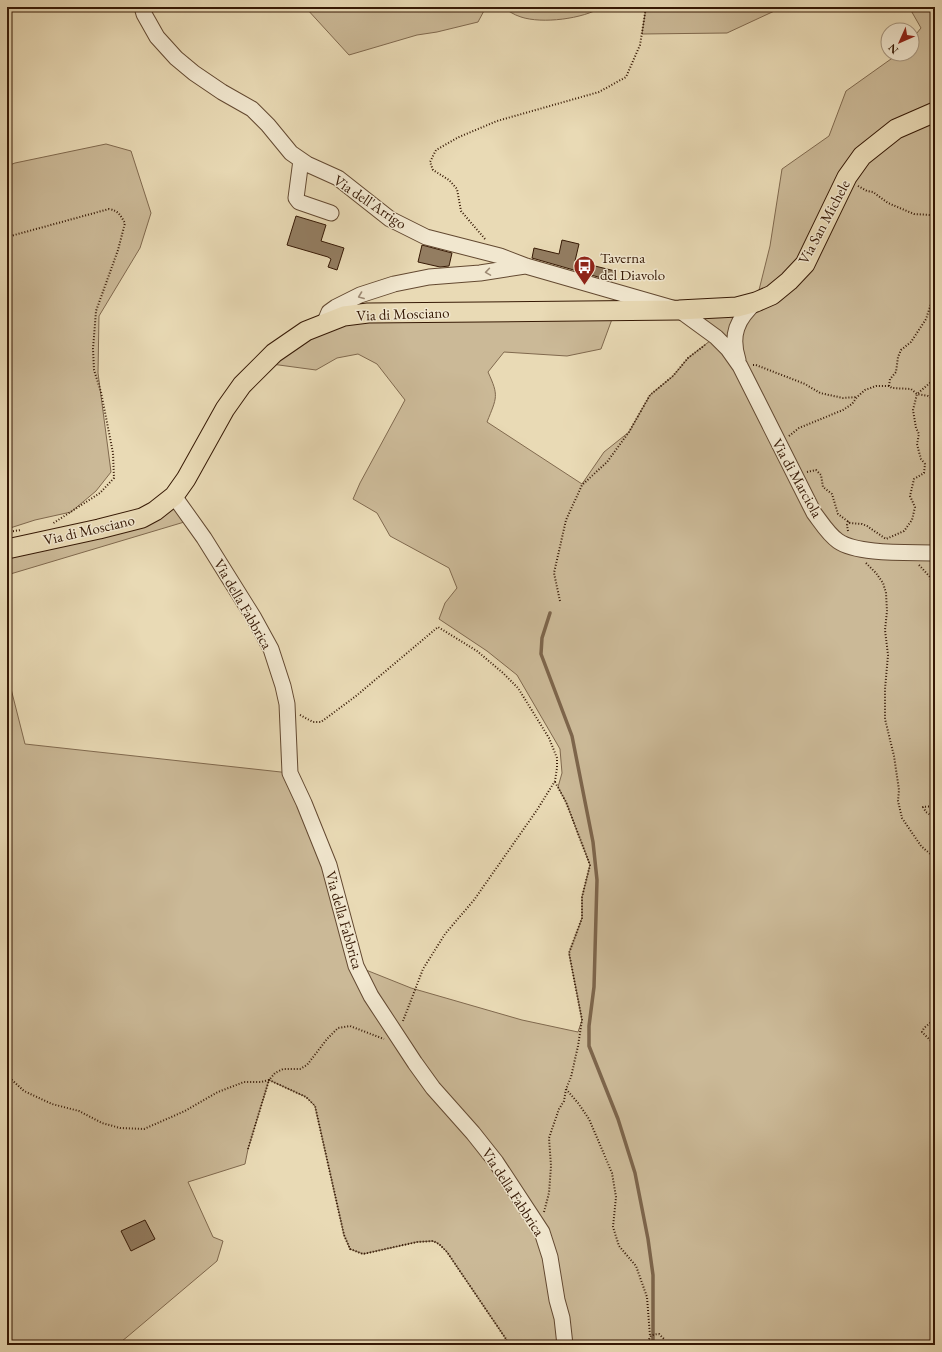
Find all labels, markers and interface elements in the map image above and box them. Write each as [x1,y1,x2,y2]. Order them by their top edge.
north arrow [880,22,920,62]
text: N [885,41,901,57]
street label: Via dell'Arrigo [330,170,410,233]
street label: Via San Michele [793,176,854,267]
place label: Taverna del Diavolo [600,248,665,284]
bus stop icon: Taverna del Diavolo [571,254,597,287]
one-way arrow [485,267,491,276]
one-way arrow [357,291,364,299]
street label: Via di Mosciano [356,302,450,325]
street label: Via di Marciola [768,435,827,521]
street label: Via di Mosciano [41,510,136,549]
street label: Via della Fabbrica [210,555,277,652]
street label: Via della Fabbrica [321,869,368,971]
street label: Via della Fabbrica [478,1144,549,1239]

